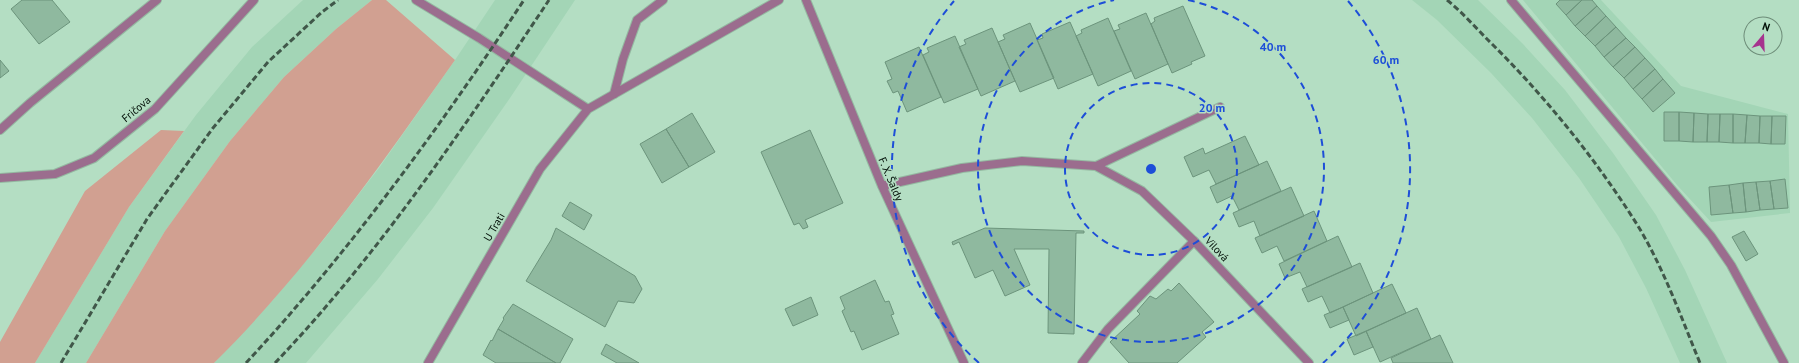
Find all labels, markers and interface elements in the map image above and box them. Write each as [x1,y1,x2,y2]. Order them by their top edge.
north arrow [1743,16,1783,56]
text: N [1761,19,1772,34]
text: 40 m [1260,39,1286,54]
text: 60 m [1373,52,1399,67]
street label: Fričova [119,93,153,125]
text: 20 m [1199,100,1225,115]
street label: F. X. Šaldy [875,155,907,204]
centre of rings [1144,162,1158,176]
street label: U Trati [480,210,508,244]
street label: Vilová [1201,233,1232,264]

